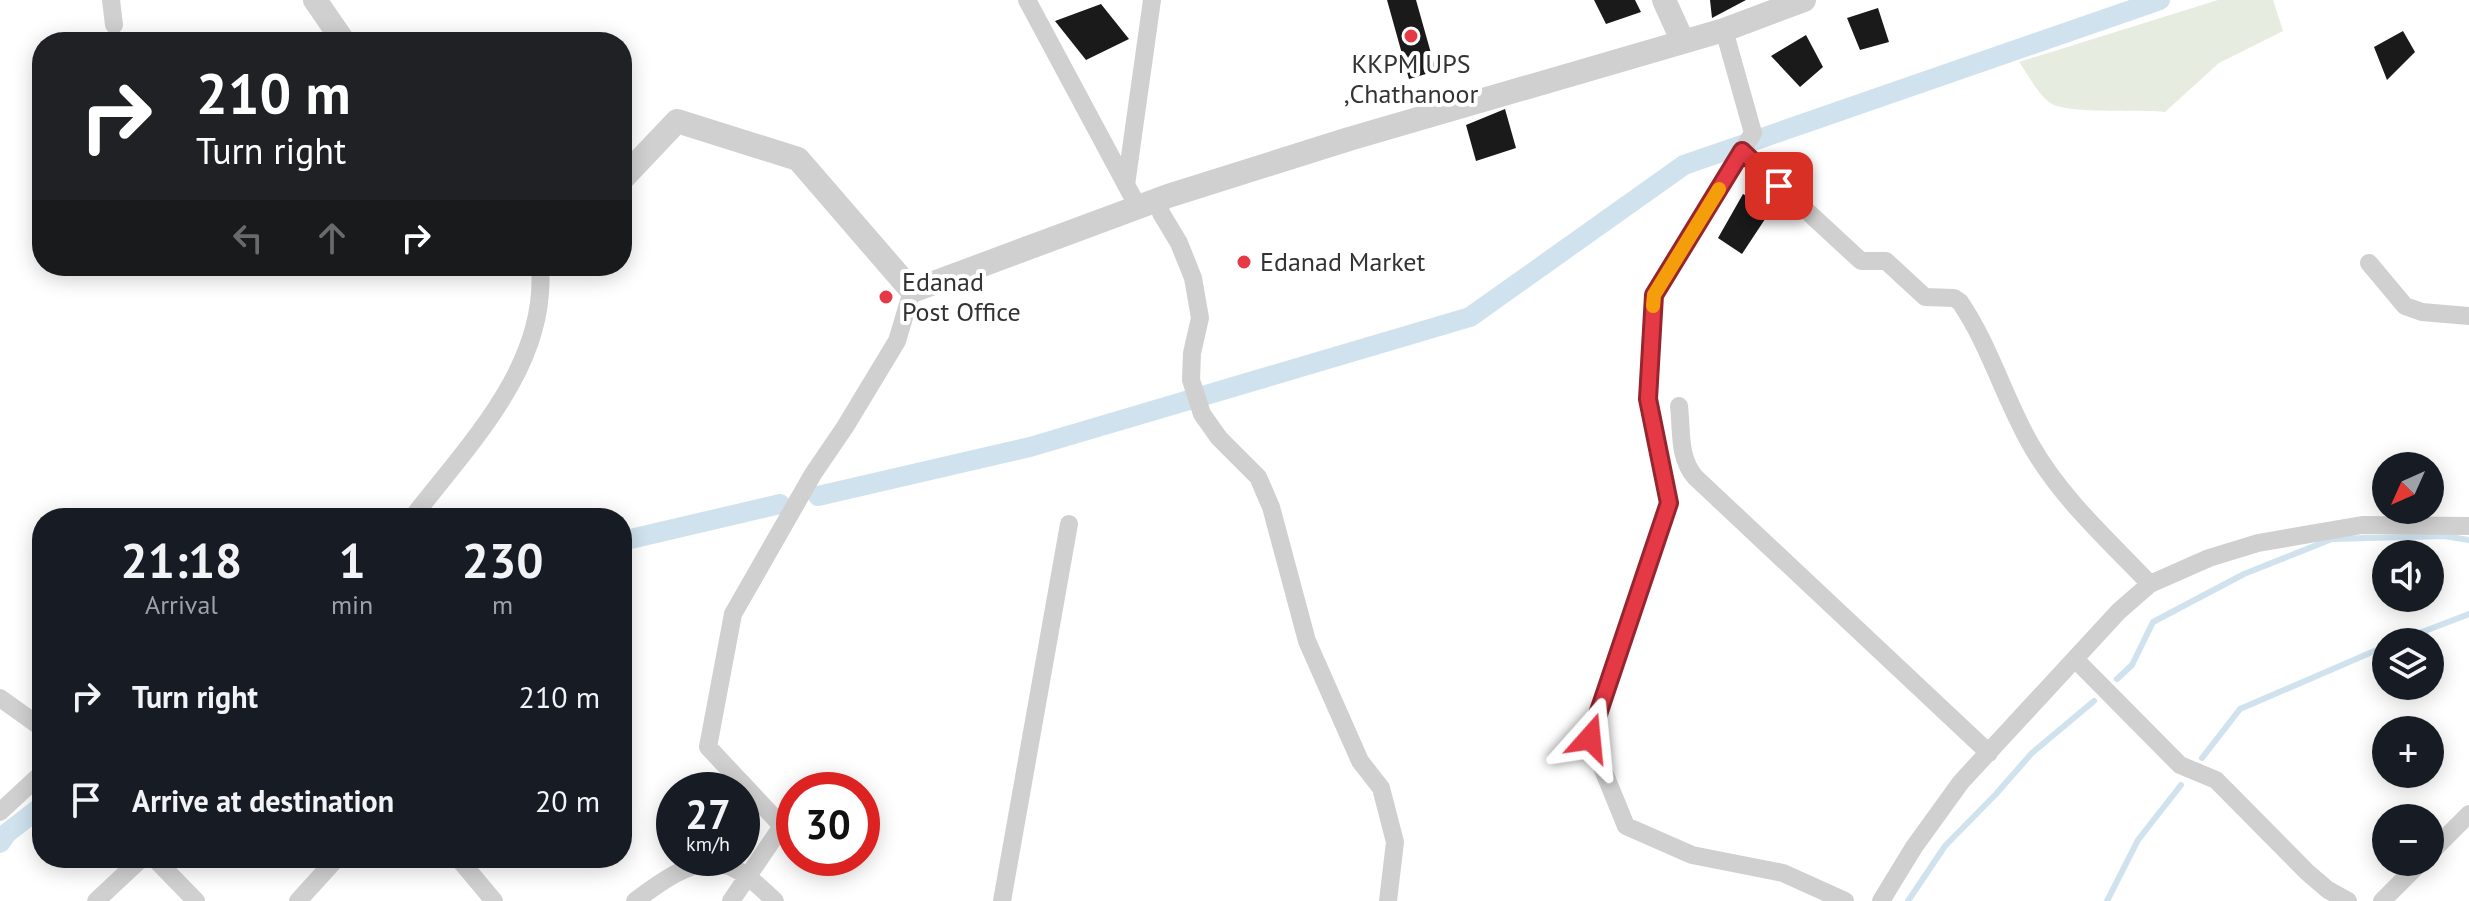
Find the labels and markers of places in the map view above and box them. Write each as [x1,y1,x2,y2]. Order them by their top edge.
marker: KKPM UPS ,Chathanoor [1402,27,1420,45]
place label: KKPM UPS ,Chathanoor [1344,47,1478,110]
pin [1745,152,1813,220]
place label: Edanad Market [1260,245,1426,278]
marker: Edanad Market [1235,253,1253,271]
place label: Edanad Post Office [902,265,1021,328]
marker: Edanad Post Office [877,288,895,306]

